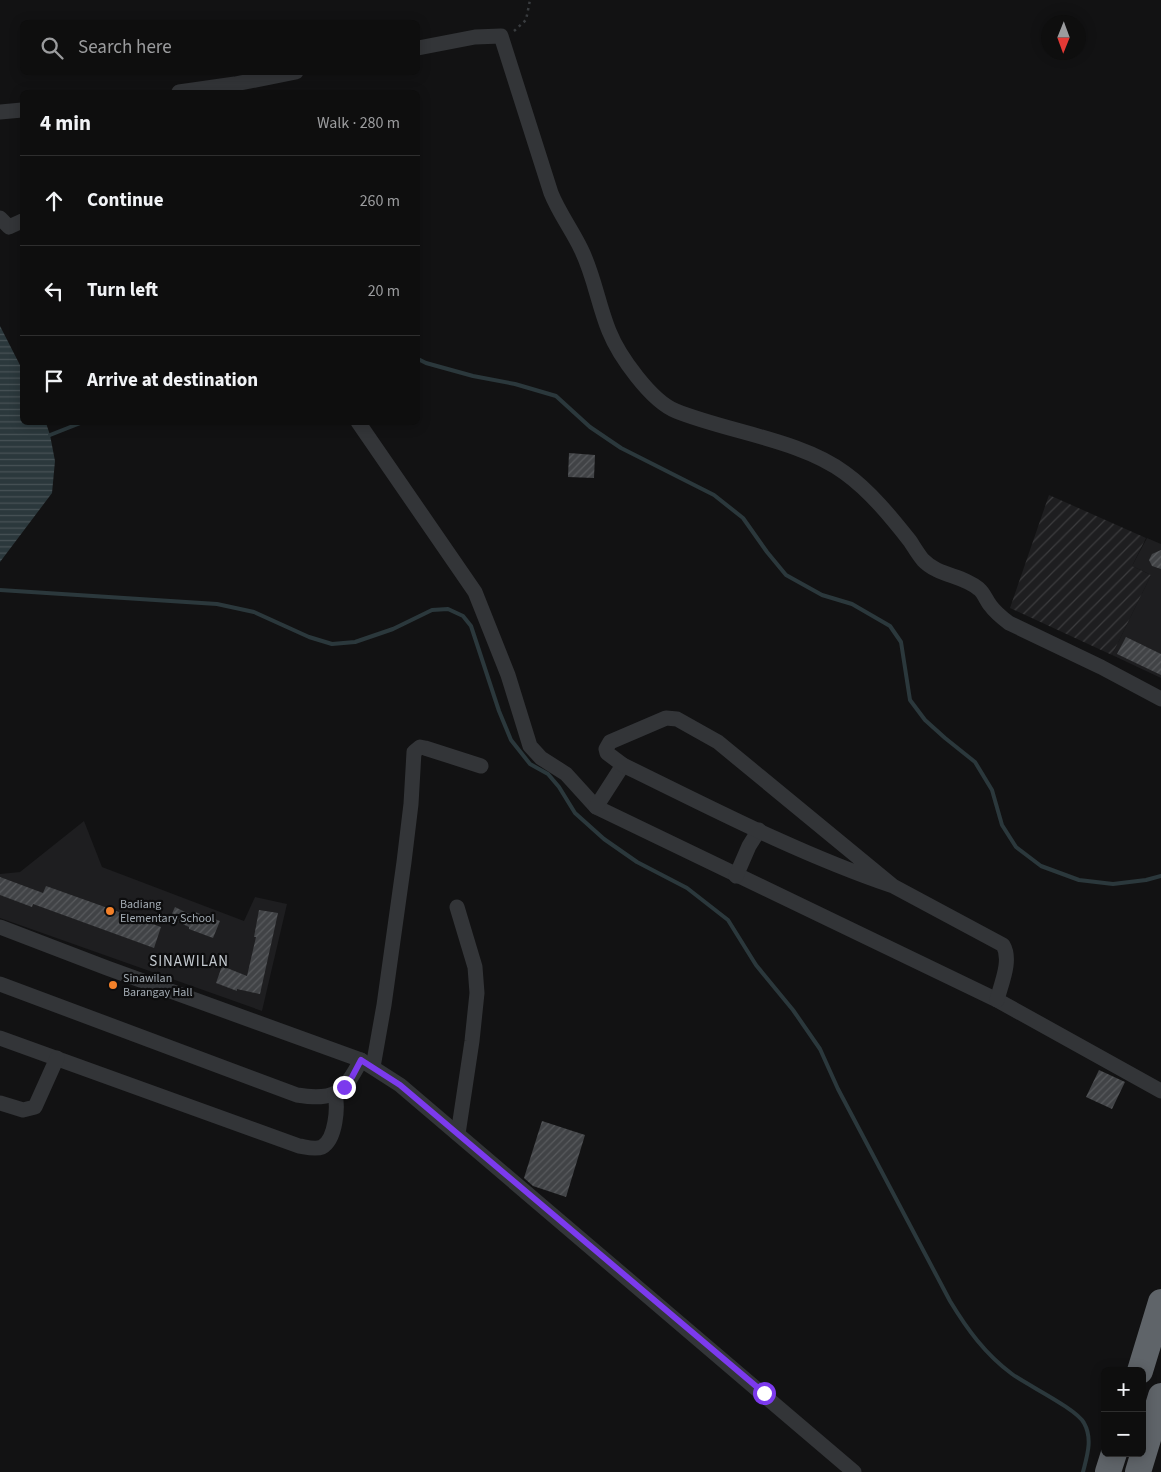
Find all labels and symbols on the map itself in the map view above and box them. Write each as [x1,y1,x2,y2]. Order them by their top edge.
north arrow [1041,15,1086,60]
place label: Badiang Elementary School [120,896,215,927]
marker: Badiang Elementary School [104,905,116,917]
district label: SINAWILAN [149,951,229,972]
place label: Sinawilan Barangay Hall [123,970,193,1001]
marker: Sinawilan Barangay Hall [107,979,119,991]
route end [333,1076,356,1099]
route start [753,1382,776,1405]

